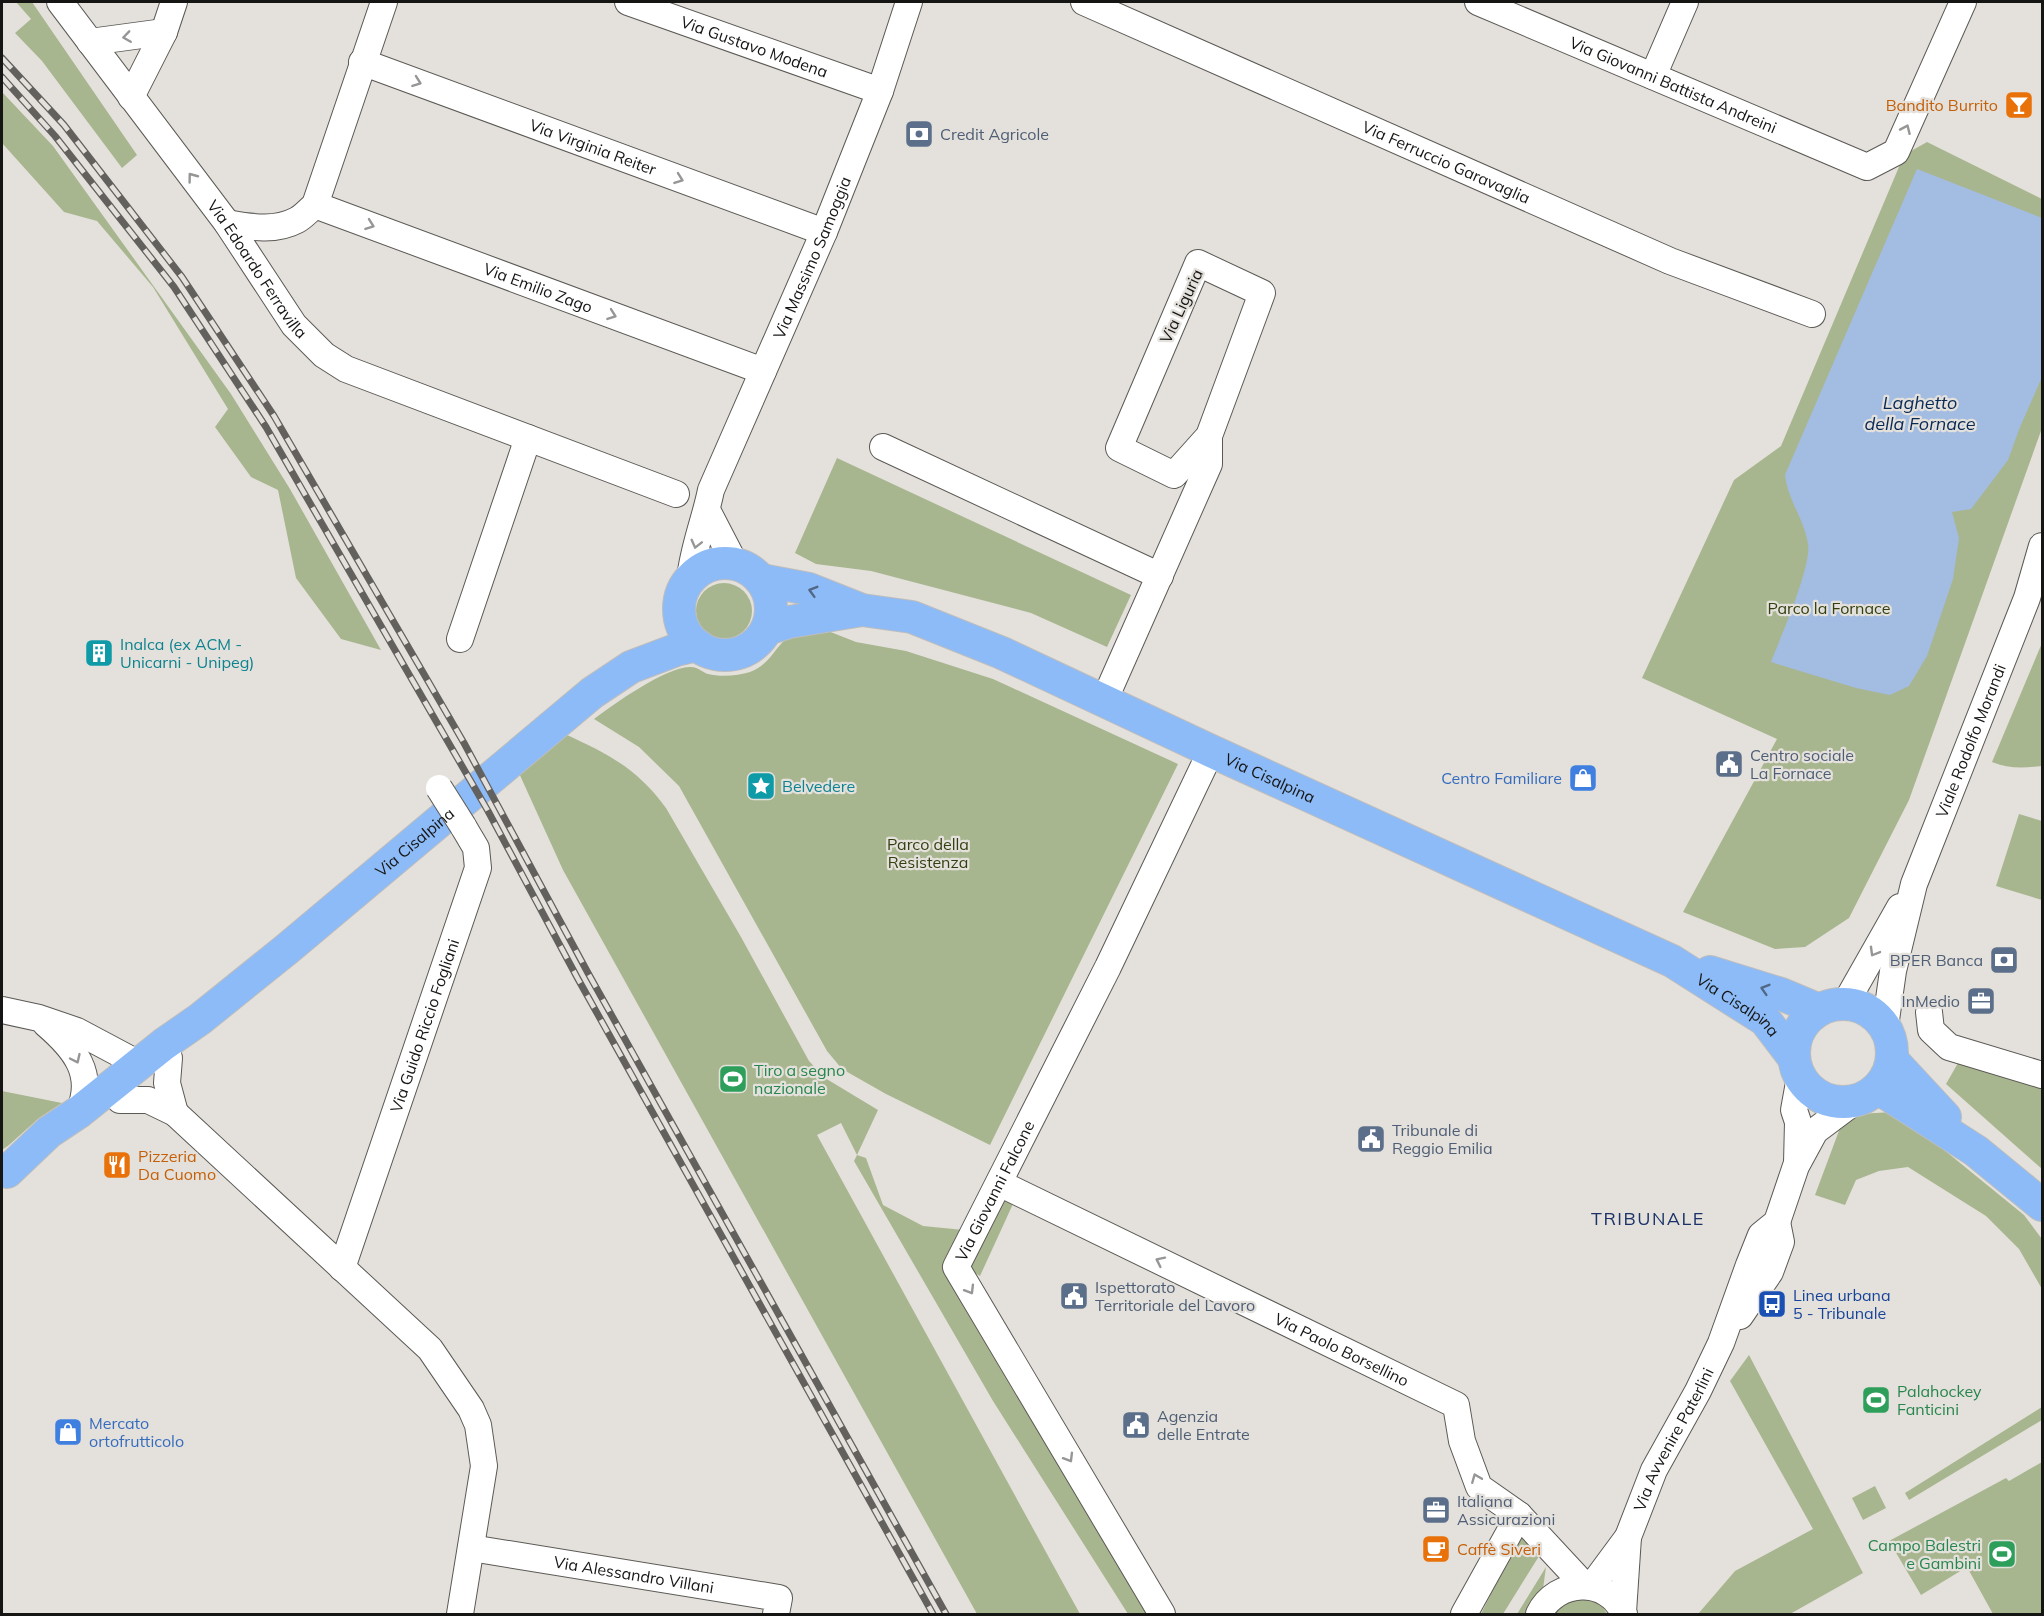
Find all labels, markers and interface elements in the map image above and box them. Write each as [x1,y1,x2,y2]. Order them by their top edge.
street label: Via Gustavo Modena [678,11,831,82]
one-way arrow [122,30,132,42]
street label: Via Giovanni Battista Andreini [1567,32,1780,138]
one-way arrow [411,75,422,87]
bar icon: Bandito Burrito [2003,89,2035,121]
place label: Bandito Burrito [1886,95,1998,115]
street label: Via Virginia Reiter [527,115,659,179]
street label: Via Ferruccio Garavaglia [1359,116,1533,208]
bank icon: Credit Agricole [903,118,935,150]
place label: Credit Agricole [940,124,1049,144]
one-way arrow [1899,124,1911,135]
one-way arrow [673,171,684,184]
one-way arrow [188,172,199,183]
street label: Via Massimo Samoggia [768,173,855,342]
street label: Via Edoardo Ferravilla [203,196,311,342]
one-way arrow [364,218,375,231]
street label: Via Emilio Zago [481,258,595,317]
street label: Via Liguria [1155,266,1207,346]
one-way arrow [606,307,617,320]
water label: Laghetto della Fornace [1864,391,1976,435]
one-way arrow [691,538,703,549]
one-way arrow [808,586,819,598]
park label: Parco la Fornace [1767,598,1891,618]
place label: Inalca (ex ACM - Unicarni - Unipeg) [120,634,254,672]
building icon: Inalca (ex ACM - Unicarni - Unipeg) [83,637,115,669]
street label: Viale Rodolfo Morandi [1931,661,2010,821]
place label: Centro sociale La Fornace [1750,745,1854,783]
public building icon: Centro sociale La Fornace [1713,748,1745,780]
street label: Via Cisalpina [1222,749,1318,807]
shop icon: Centro Familiare [1567,762,1599,794]
place label: Centro Familiare [1441,768,1562,788]
place icon: Belvedere [745,770,777,802]
place label: Belvedere [782,776,855,796]
street label: Via Cisalpina [371,803,458,881]
park label: Parco della Resistenza [887,834,969,872]
street label: Via Guido Riccio Fogliani [386,936,463,1115]
bank icon: BPER Banca [1988,944,2020,976]
one-way arrow [1869,946,1881,956]
place label: BPER Banca [1890,950,1983,970]
street label: Via Cisalpina [1693,969,1784,1040]
one-way arrow [1760,984,1771,996]
office icon: InMedio [1965,985,1997,1017]
place label: InMedio [1902,991,1960,1011]
one-way arrow [69,1052,81,1063]
place label: Tiro a segno nazionale [754,1060,845,1098]
sports icon: Tiro a segno nazionale [717,1063,749,1095]
street label: Via Giovanni Falcone [951,1117,1039,1265]
place label: Tribunale di Reggio Emilia [1392,1120,1493,1158]
public building icon: Tribunale di Reggio Emilia [1355,1123,1387,1155]
place label: Pizzeria Da Cuomo [138,1146,216,1184]
restaurant icon: Pizzeria Da Cuomo [101,1149,133,1181]
district label: TRIBUNALE [1591,1207,1705,1230]
one-way arrow [1156,1257,1167,1268]
place label: Ispettorato Territoriale del Lavoro [1095,1277,1255,1315]
public building icon: Ispettorato Territoriale del Lavoro [1058,1280,1090,1312]
one-way arrow [962,1284,974,1294]
place label: Linea urbana 5 - Tribunale [1793,1285,1891,1323]
bus stop icon: Linea urbana 5 - Tribunale [1756,1288,1788,1320]
street label: Via Paolo Borsellino [1271,1308,1412,1391]
street label: Via Avvenire Paterlini [1629,1364,1718,1514]
place label: Palahockey Fanticini [1897,1381,1982,1419]
sports icon: Palahockey Fanticini [1860,1384,1892,1416]
place label: Agenzia delle Entrate [1157,1406,1250,1444]
public building icon: Agenzia delle Entrate [1120,1409,1152,1441]
place label: Mercato ortofrutticolo [89,1413,184,1451]
shop icon: Mercato ortofrutticolo [52,1416,84,1448]
one-way arrow [1061,1452,1073,1462]
one-way arrow [1471,1473,1483,1484]
place label: Italiana Assicurazioni [1457,1491,1555,1529]
office icon: Italiana Assicurazioni [1420,1494,1452,1526]
cafe icon: Caffè Siveri [1420,1533,1452,1565]
place label: Campo Balestri e Gambini [1868,1535,1981,1573]
sports icon: Campo Balestri e Gambini [1986,1538,2018,1570]
place label: Caffè Siveri [1457,1539,1541,1559]
street label: Via Alessandro Villani [552,1552,715,1597]

